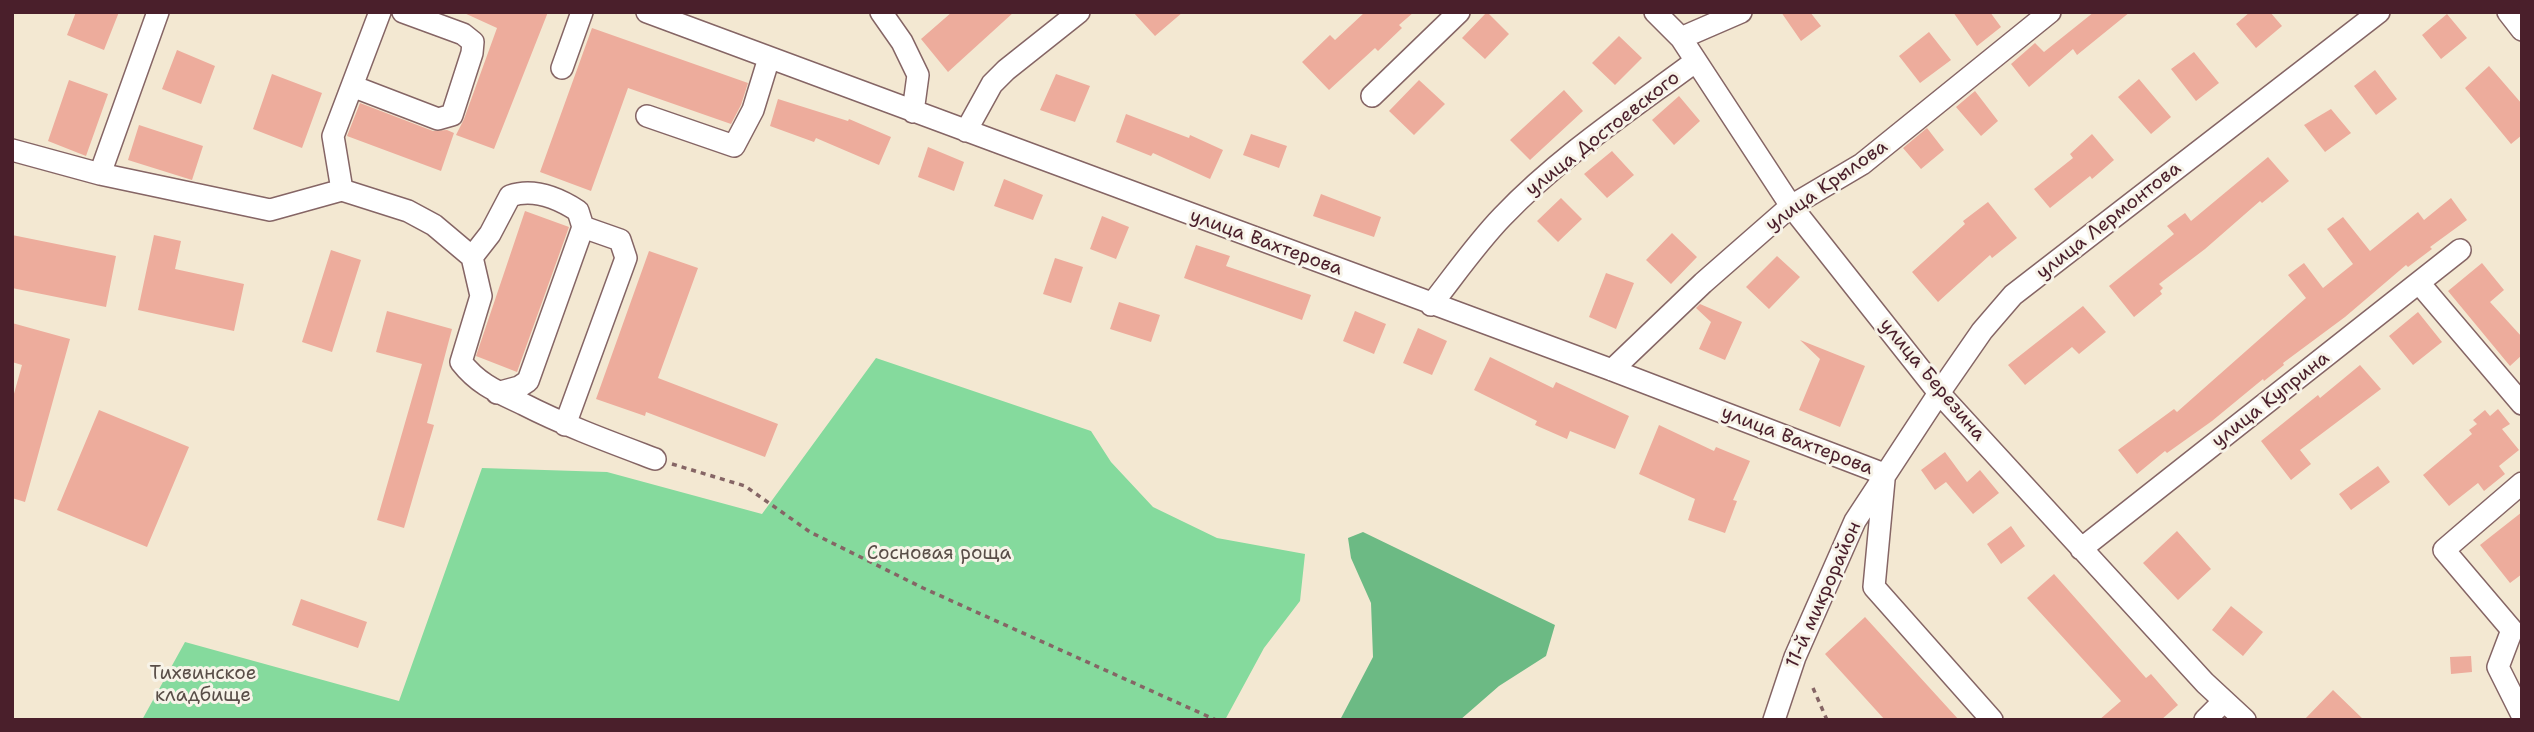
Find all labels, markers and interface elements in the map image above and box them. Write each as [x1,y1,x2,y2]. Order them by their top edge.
street label: улица Достоевского [1521,67,1685,201]
street label: улица Крылова [1762,135,1892,237]
street label: улица Лермонтова [2032,157,2186,285]
street label: улица Вахтерова [1187,205,1345,281]
street label: улица Березина [1874,314,1990,446]
street label: улица Куприна [2208,347,2334,453]
street label: улица Вахтерова [1718,402,1876,480]
street label: 11-й микрорайон [1781,518,1867,672]
park label: Сосновая роща [867,543,1011,565]
park label: Тихвинское кладбище [150,663,256,707]

